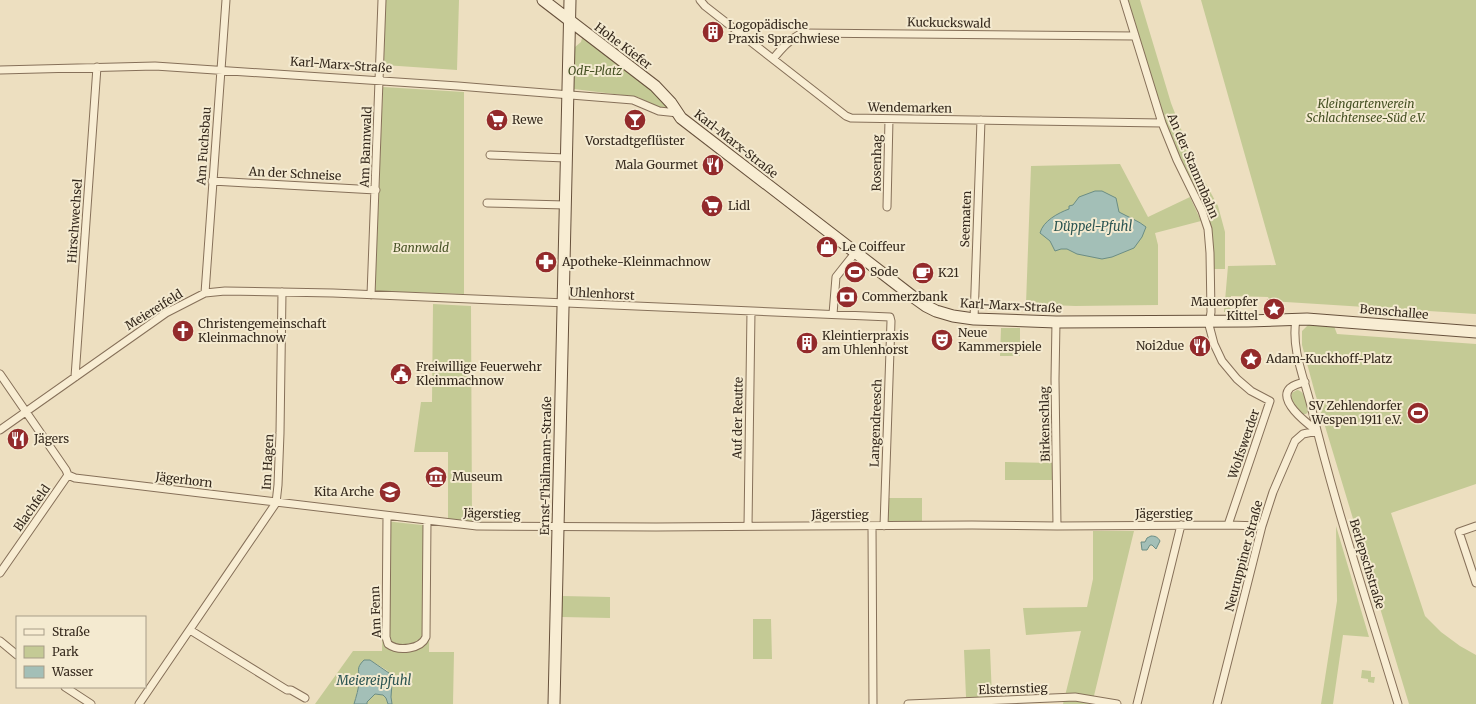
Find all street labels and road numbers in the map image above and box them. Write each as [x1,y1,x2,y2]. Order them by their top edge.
street label: Kuckuckswald [907,14,991,31]
street label: Hohe Kiefer [592,19,655,72]
street label: Karl-Marx-Straße [290,53,392,76]
street label: Wendemarken [867,99,952,116]
street label: Am Fuchsbau [193,106,214,187]
street label: Am Bannwald [357,106,374,189]
street label: Karl-Marx-Straße [691,106,781,181]
street label: An der Stammbahn [1164,110,1222,221]
street label: Rosenhag [869,134,885,192]
street label: An der Schneise [247,164,342,183]
street label: Hirschwechsel [64,178,85,264]
street label: Seematen [957,190,974,248]
street label: Uhlenhorst [569,284,635,303]
street label: Meiereifeld [122,286,185,333]
street label: Karl-Marx-Straße [960,295,1062,316]
street label: Benschallee [1359,301,1429,322]
street label: Auf der Reutte [729,377,746,460]
street label: Langendreesch [866,379,885,467]
street label: Birkenschlag [1036,385,1053,462]
street label: Ernst-Thälmann-Straße [537,396,554,536]
street label: Wolfswerder [1224,406,1263,482]
street label: Im Hagen [259,433,276,490]
street label: Jägerhorn [154,468,213,490]
street label: Blachfeld [10,481,53,534]
street label: Neuruppiner Straße [1221,499,1266,613]
street label: Jägerstieg [462,505,522,522]
street label: Jägerstieg [1134,506,1193,521]
street label: Jägerstieg [810,507,869,522]
street label: Berlepschstraße [1347,517,1388,611]
street label: Am Fenn [367,586,384,639]
street label: Elsternstieg [978,680,1049,697]

